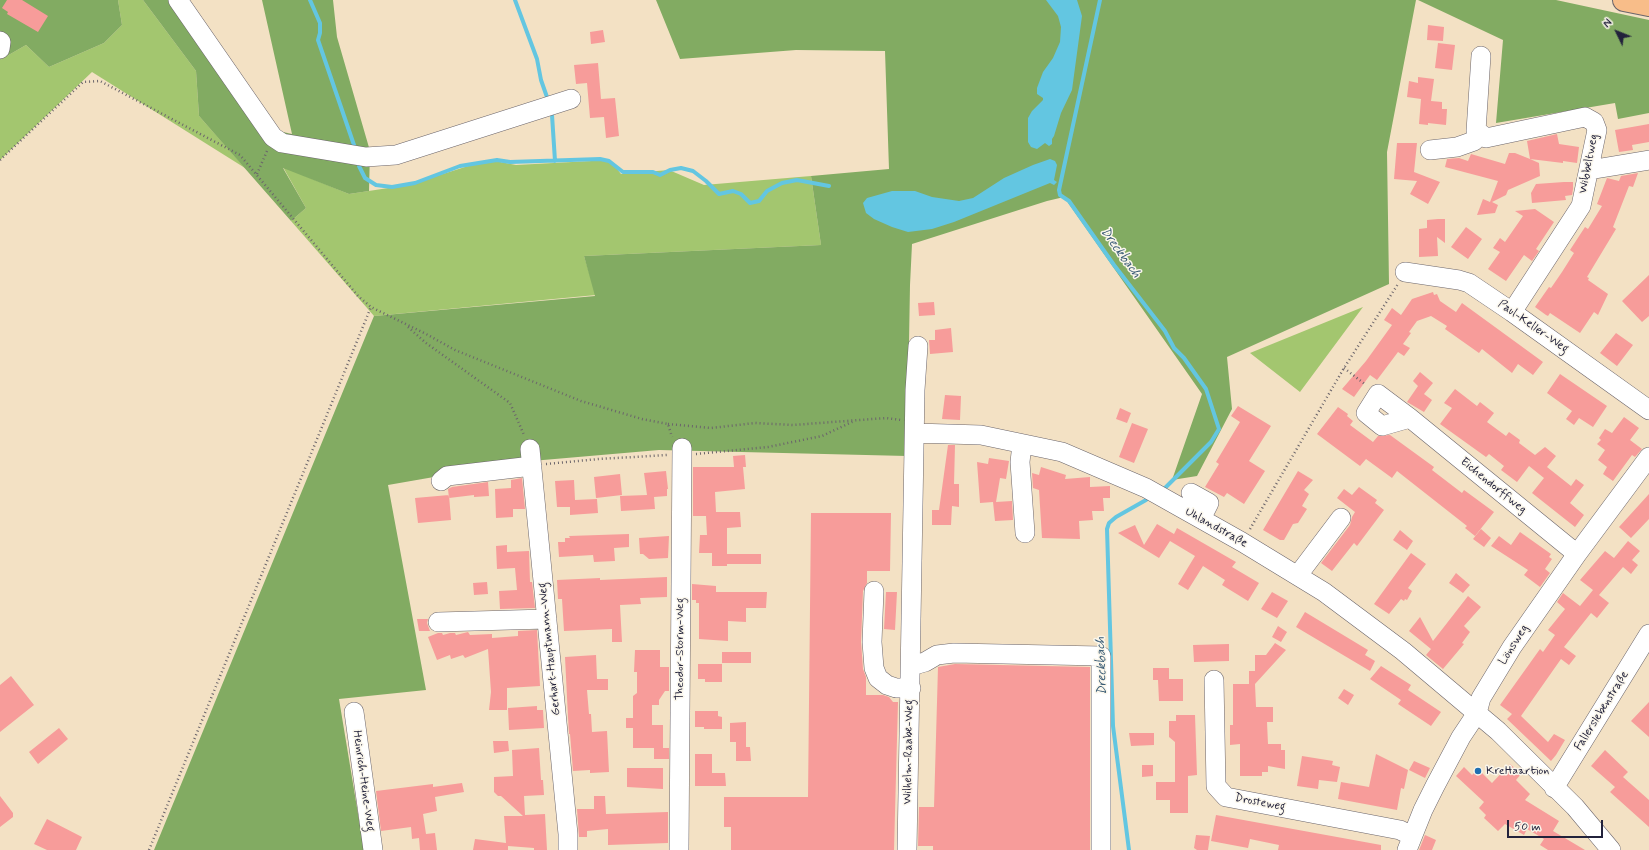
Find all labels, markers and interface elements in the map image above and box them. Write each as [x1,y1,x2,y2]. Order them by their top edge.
north arrow [1597,12,1637,52]
text: N [1601,16,1616,31]
street label: Wibbeltweg [1576,133,1602,195]
water label: Dreckbach [1097,225,1143,281]
street label: Paul-Keller-Weg [1495,297,1571,357]
street label: Eichendorffweg [1457,455,1529,517]
street label: Uhlandstraße [1182,505,1250,551]
street label: Gerhart-Hauptmann-Weg [536,582,564,716]
street label: Theodor-Storm-Weg [673,598,687,700]
street label: Lönsweg [1496,622,1532,668]
water label: Dreckbach [1093,637,1111,695]
street label: Fallerslebenstraße [1572,668,1632,754]
street label: Wilhelm-Raabe-Weg [901,699,917,805]
street label: Heinrich-Heine-Weg [349,729,377,833]
place label: KreHaartion [1486,764,1549,778]
marker: KreHaartion [1473,766,1483,776]
street label: Drosteweg [1233,791,1287,815]
scale bar [1509,812,1605,838]
text: 50 m [1514,819,1541,835]

